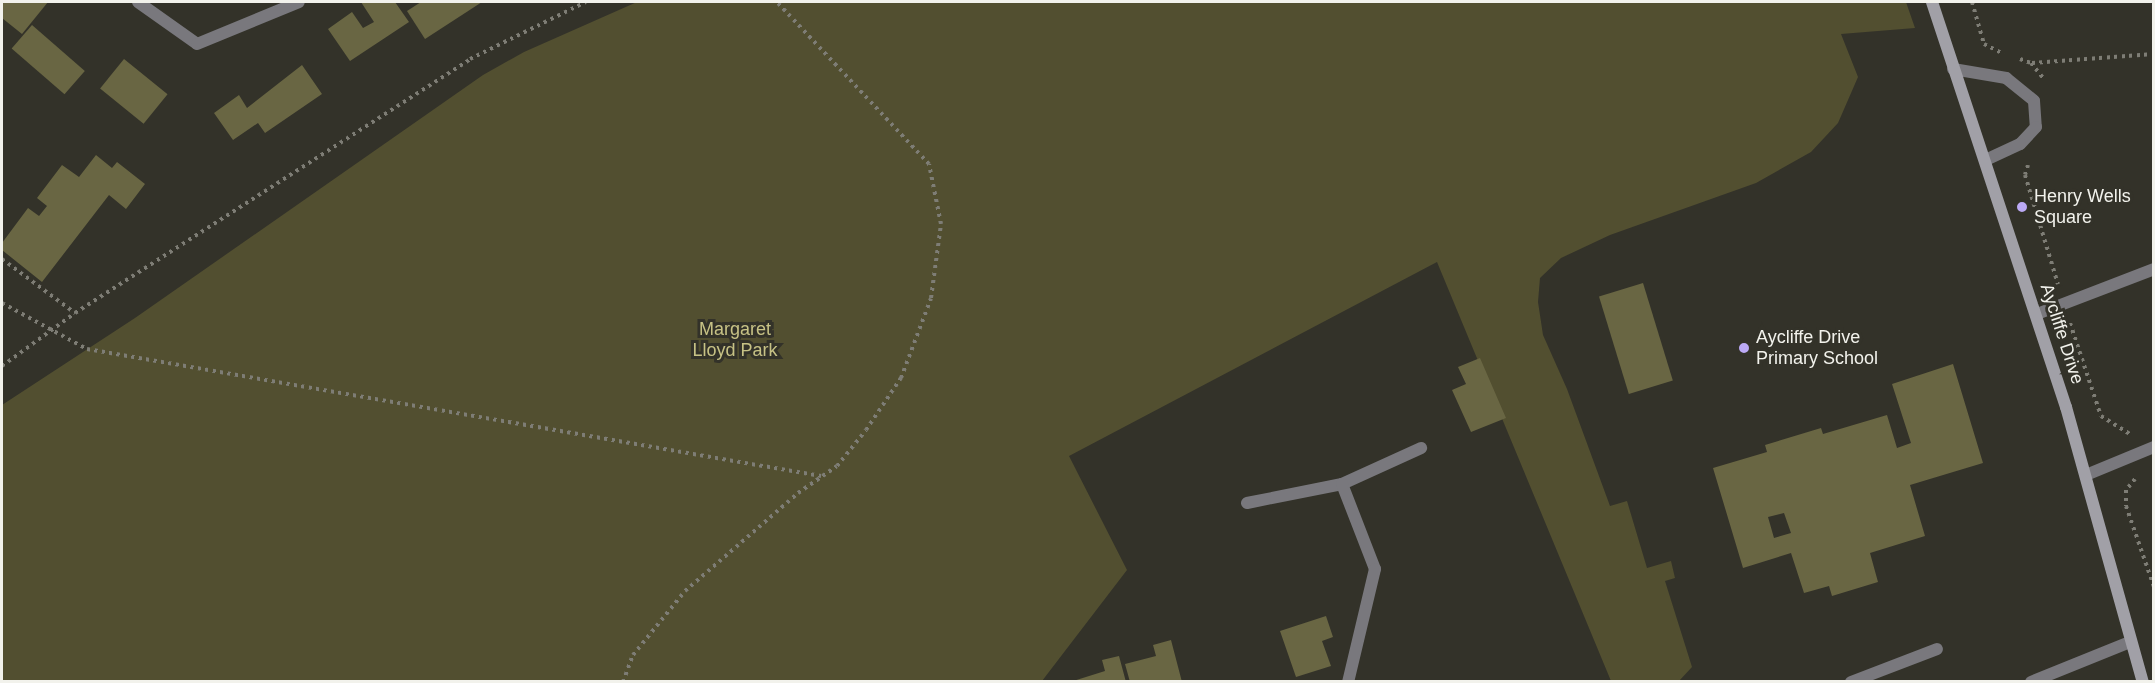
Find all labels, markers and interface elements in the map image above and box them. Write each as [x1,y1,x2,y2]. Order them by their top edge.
place label: Henry Wells Square [2034,186,2131,228]
marker: Henry Wells Square [2015,200,2029,214]
street label: Aycliffe Drive [2036,281,2088,387]
park label: Margaret Lloyd Park [692,319,778,362]
place label: Aycliffe Drive Primary School [1756,327,1878,370]
marker: Aycliffe Drive Primary School [1737,341,1751,355]

